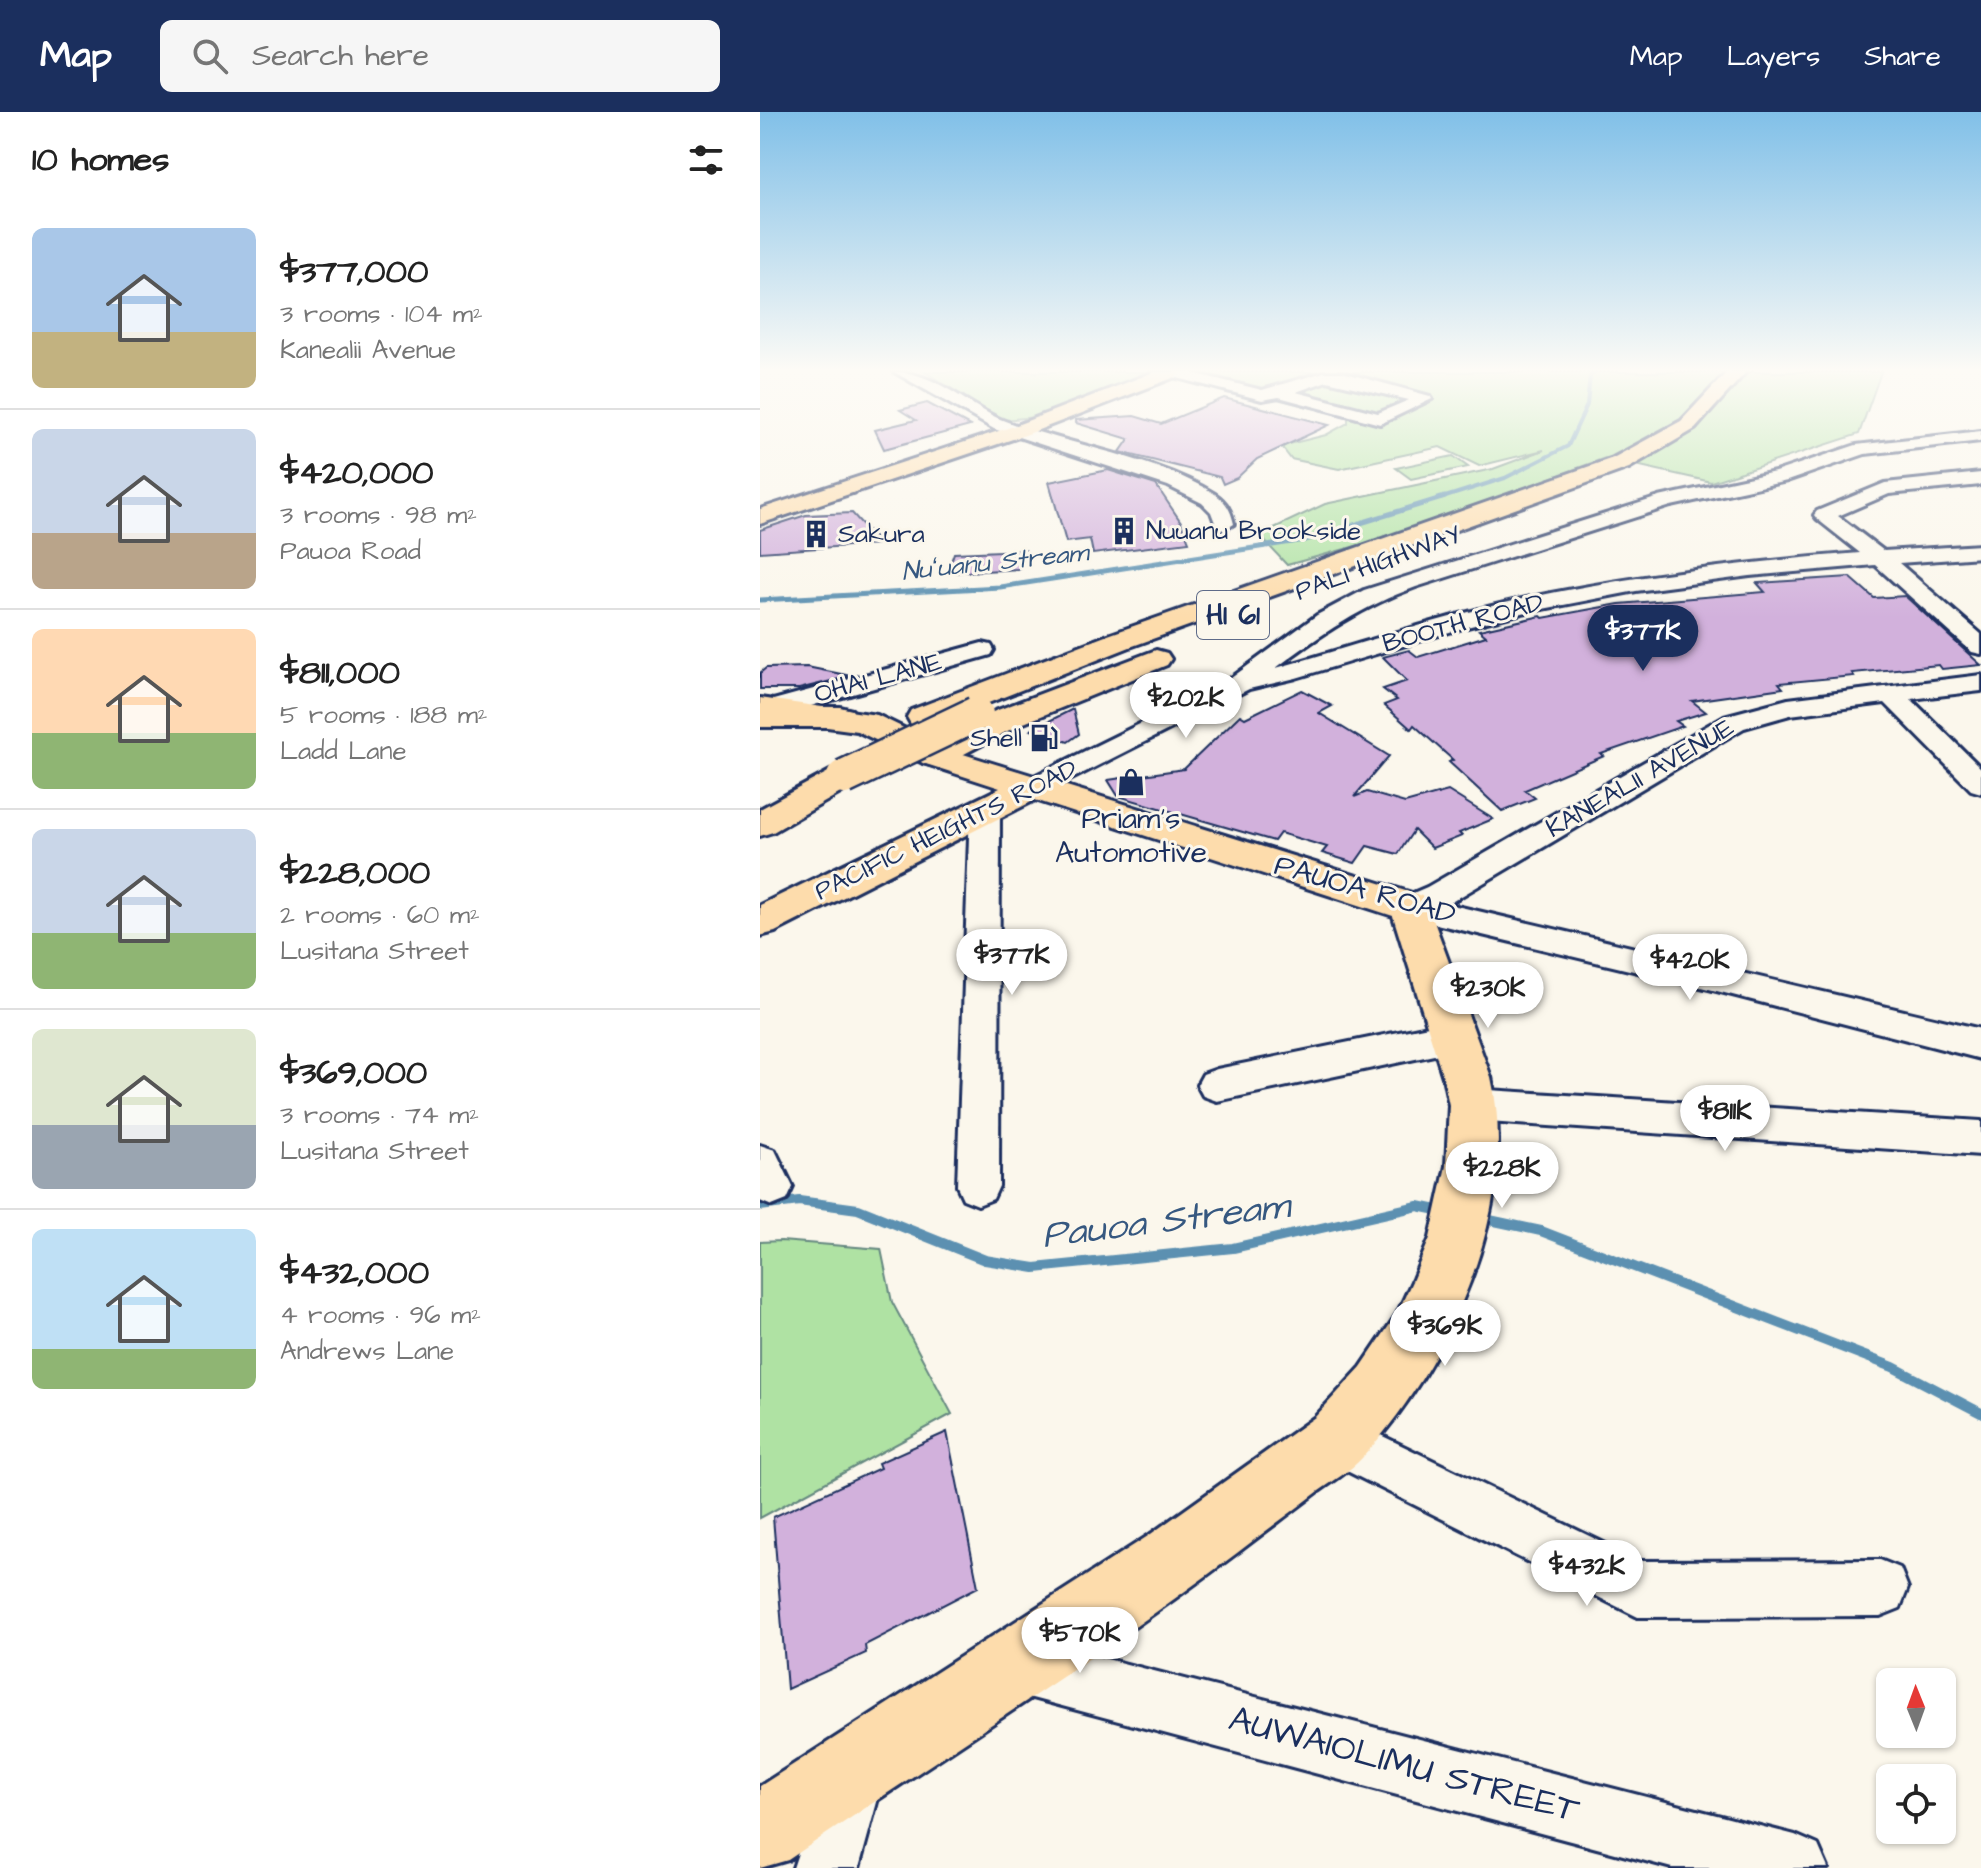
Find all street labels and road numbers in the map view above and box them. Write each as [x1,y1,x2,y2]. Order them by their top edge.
street label: PALI HIGHWAY [1290,516,1466,610]
street label: BOOTH ROAD [1379,584,1548,662]
road number: HI 61 [1197,591,1269,639]
street label: OHAI LANE [810,644,946,712]
street label: KANEALII AVENUE [1539,709,1741,847]
street label: PACIFIC HEIGHTS ROAD [809,751,1083,909]
street label: PAUOA ROAD [1269,844,1461,936]
street label: AUWAIOLIMU STREET [1223,1694,1585,1836]

